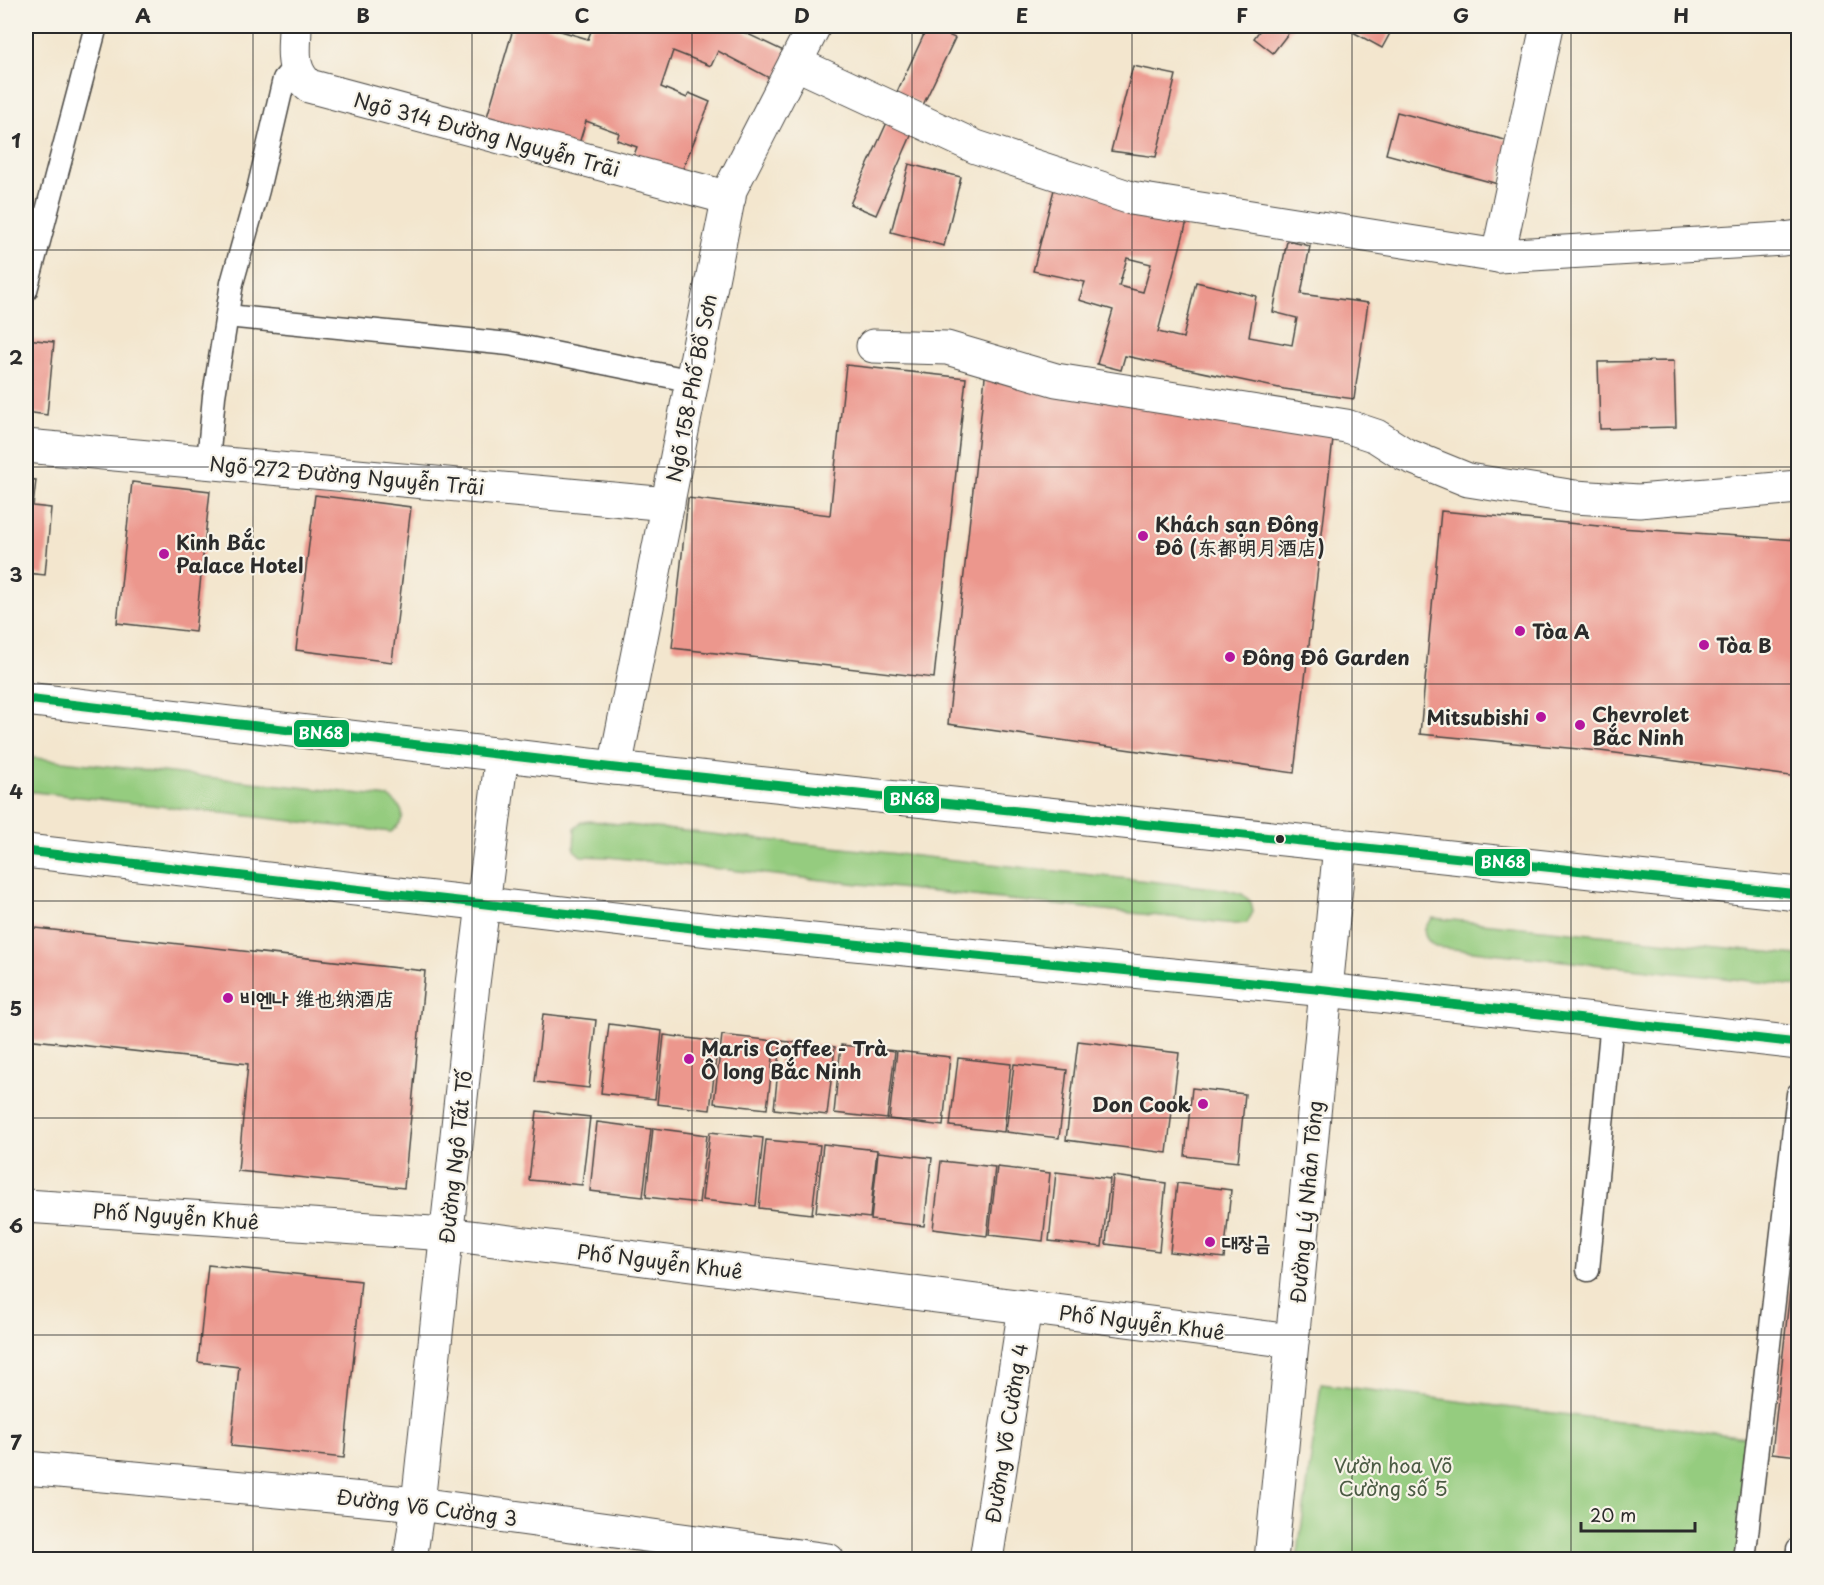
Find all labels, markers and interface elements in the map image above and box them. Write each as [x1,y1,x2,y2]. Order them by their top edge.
text: A [135,0,151,30]
text: B [356,0,370,30]
text: C [574,0,590,30]
text: D [794,0,810,30]
text: E [1016,0,1028,30]
text: F [1236,0,1248,30]
text: G [1453,0,1469,30]
text: H [1673,0,1689,30]
street label: Ngõ 314 Đường Nguyễn Trãi [351,84,623,184]
text: 1 [11,125,21,155]
street label: Ngõ 158 Phố Bồ Sơn [658,291,724,485]
text: 2 [9,342,23,372]
street label: Ngõ 272 Đường Nguyễn Trãi [208,448,486,502]
place label: Khách sạn Đông Đô (东都明月酒店) [1155,509,1325,562]
place label: Kinh Bắc Palace Hotel [176,527,303,580]
marker: Khách sạn Đông Đô (东都明月酒店) [1136,529,1150,543]
marker: Kinh Bắc Palace Hotel [157,547,171,561]
text: 3 [9,559,23,589]
place label: Tòa A [1532,616,1590,646]
marker: Tòa A [1513,624,1527,638]
place label: Tòa B [1716,630,1772,660]
marker: Tòa B [1697,638,1711,652]
place label: Đông Đô Garden [1242,642,1410,672]
marker: Đông Đô Garden [1223,650,1237,664]
place label: Chevrolet Bắc Ninh [1592,699,1690,752]
place label: Mitsubishi [1427,702,1529,732]
marker: Mitsubishi [1534,710,1548,724]
marker: Chevrolet Bắc Ninh [1573,718,1587,732]
line badge: BN68 [293,719,350,748]
text: BN68 [298,720,344,744]
text: 4 [9,776,23,806]
line badge: BN68 [883,785,940,814]
text: BN68 [889,786,935,810]
unlabelled marker [1274,833,1286,845]
line badge: BN68 [1474,848,1531,877]
text: BN68 [1480,849,1526,873]
place label: 비엔나 维也纳酒店 [240,983,395,1013]
marker: 비엔나 维也纳酒店 [221,991,235,1005]
text: 5 [10,993,22,1023]
place label: Maris Coffee - Trà Ô long Bắc Ninh [701,1033,888,1086]
marker: Maris Coffee - Trà Ô long Bắc Ninh [682,1052,696,1066]
street label: Đường Ngô Tất Tố [431,1068,479,1245]
place label: Don Cook [1092,1089,1191,1119]
marker: Don Cook [1196,1097,1210,1111]
street label: Đường Lý Nhân Tông [1282,1099,1330,1305]
street label: Phố Nguyễn Khuê [92,1195,260,1237]
text: 6 [9,1210,23,1240]
place label: 대장금 [1222,1227,1270,1257]
marker: 대장금 [1203,1235,1217,1249]
street label: Phố Nguyễn Khuê [575,1236,745,1286]
street label: Phố Nguyễn Khuê [1057,1297,1227,1347]
street label: Đường Võ Cường 4 [977,1341,1035,1525]
text: 7 [10,1427,22,1457]
park label: Vườn hoa Võ Cường số 5 [1334,1450,1452,1503]
street label: Đường Võ Cường 3 [335,1481,519,1533]
scale bar [1581,1495,1695,1533]
text: 20 m [1590,1501,1636,1528]

